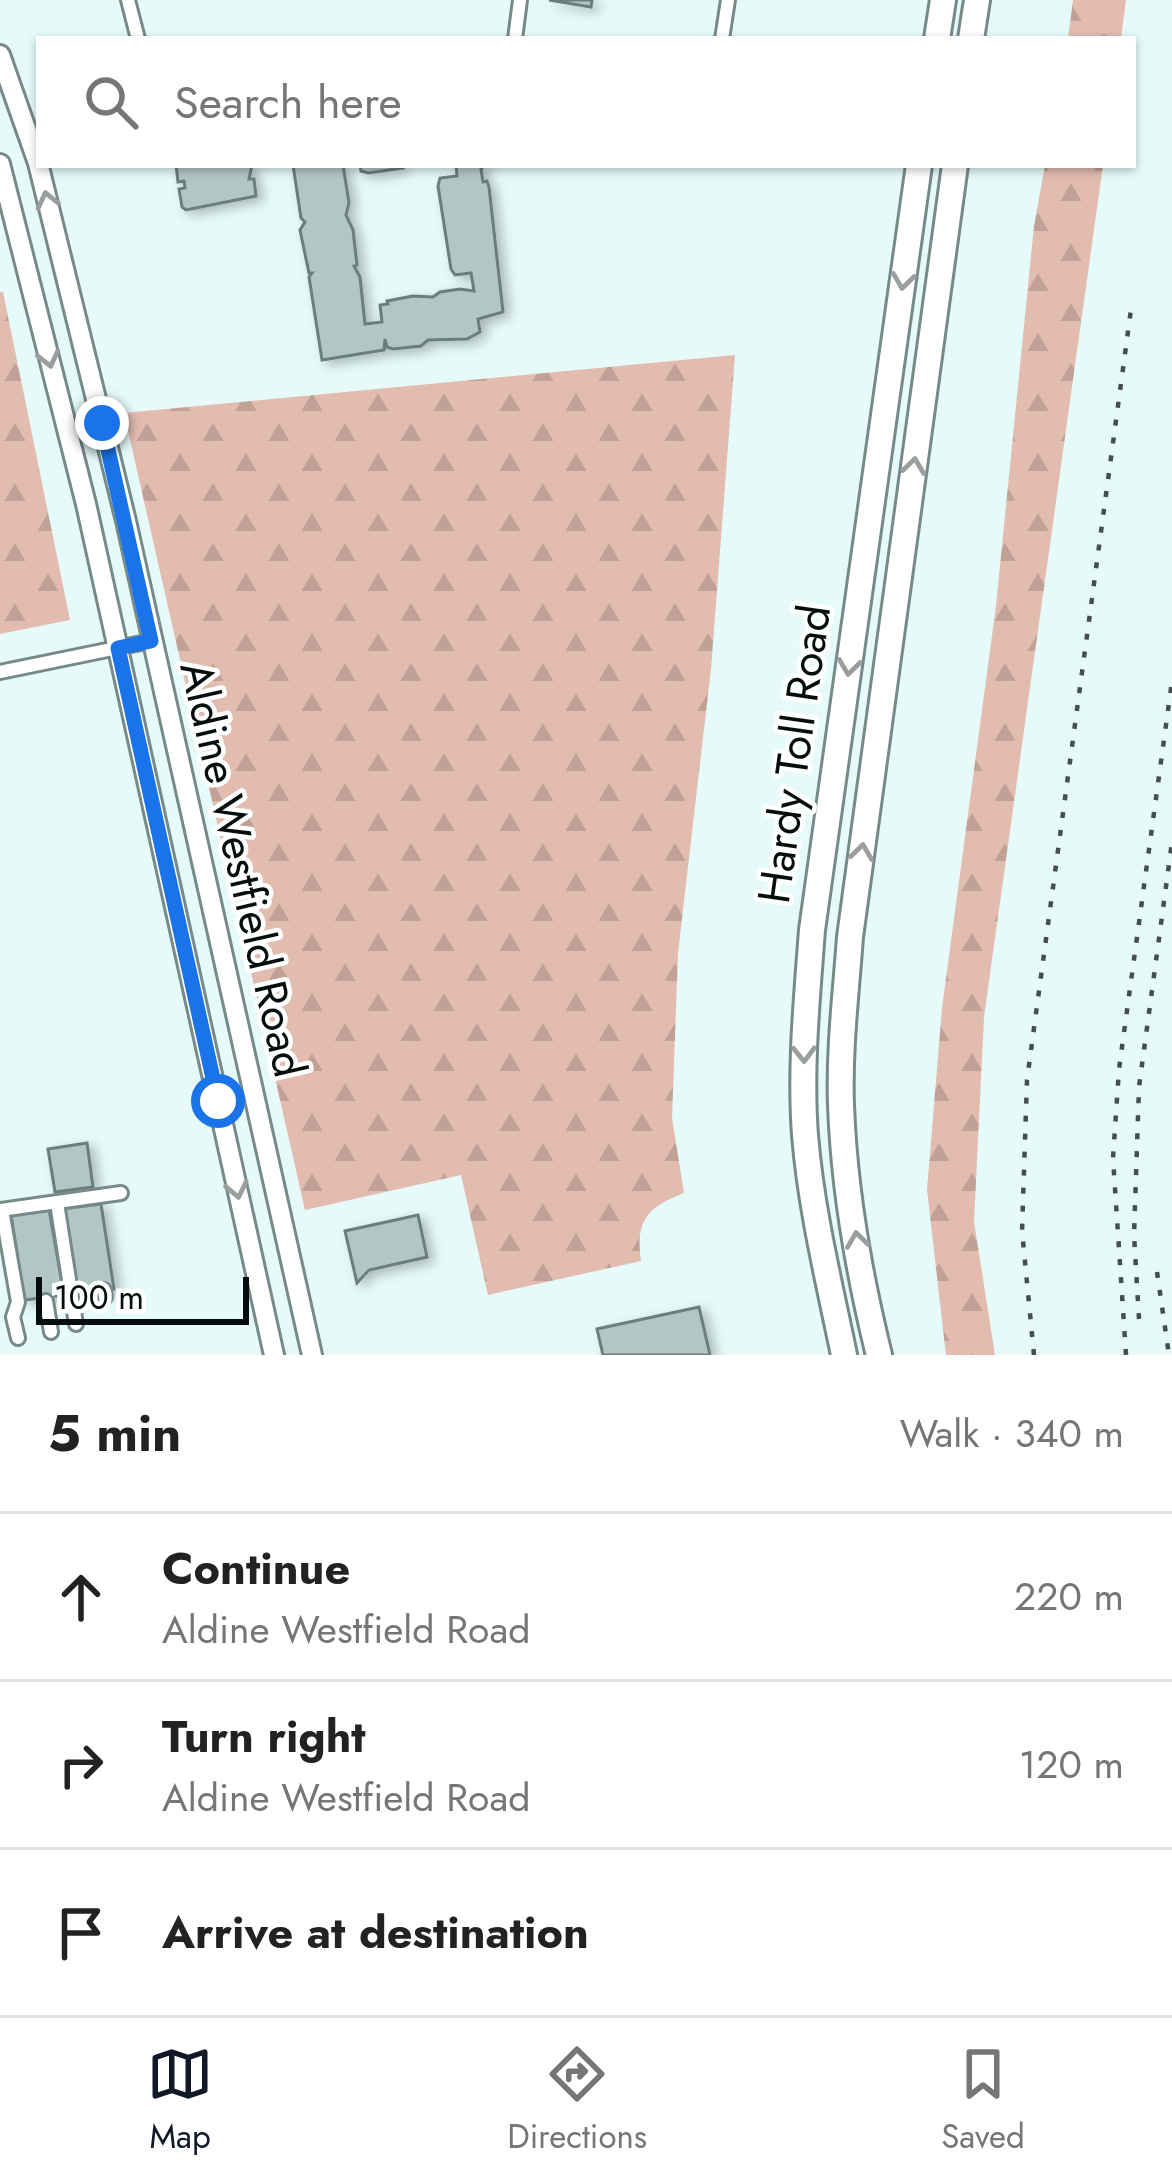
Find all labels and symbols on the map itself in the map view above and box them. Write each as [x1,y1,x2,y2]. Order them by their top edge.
one-way arrow [36,190,61,211]
one-way arrow [891,271,917,291]
one-way arrow [35,348,60,368]
route end [75,396,129,450]
one-way arrow [900,456,926,476]
street label: Hardy Toll Road [741,601,847,907]
street label: Aldine Westfield Road [164,655,322,1083]
one-way arrow [837,657,863,677]
one-way arrow [848,843,874,862]
one-way arrow [791,1046,817,1064]
route start [191,1074,245,1128]
one-way arrow [224,1179,249,1199]
one-way arrow [845,1230,871,1250]
scale bar [36,1271,249,1324]

